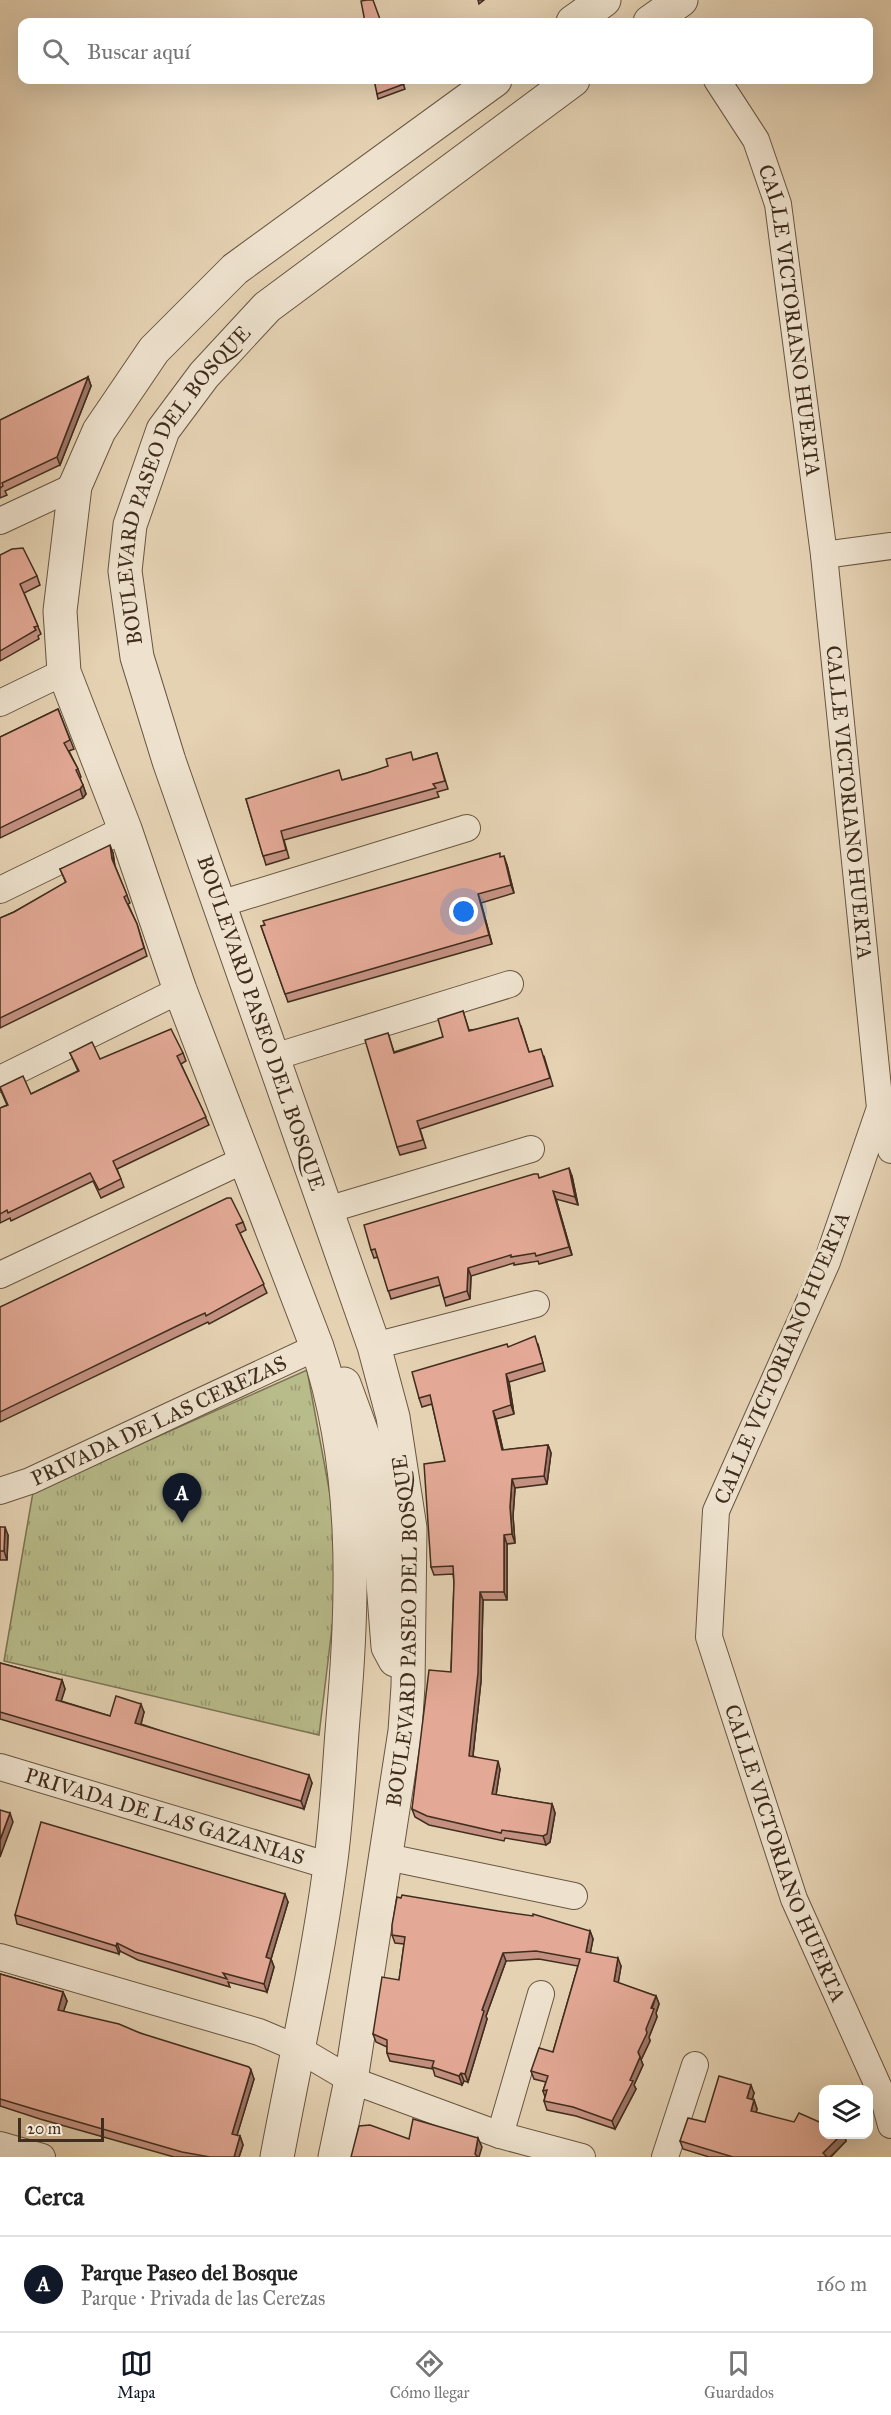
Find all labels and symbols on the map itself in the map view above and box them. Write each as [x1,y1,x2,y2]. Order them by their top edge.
street label: CALLE VICTORIANO HUERTA [752,161,827,478]
street label: BOULEVARD PASEO DEL BOSQUE [112,320,256,647]
street label: CALLE VICTORIANO HUERTA [820,644,878,961]
street label: BOULEVARD PASEO DEL BOSQUE [191,852,331,1194]
your location [449,897,478,926]
street label: CALLE VICTORIANO HUERTA [708,1208,856,1508]
street label: PRIVADA DE LAS CEREZAS [27,1350,291,1492]
street label: BOULEVARD PASEO DEL BOSQUE [380,1453,423,1808]
pin: A [162,1474,201,1523]
street label: CALLE VICTORIANO HUERTA [719,1701,852,2006]
street label: PRIVADA DE LAS GAZANIAS [22,1762,308,1871]
scale bar [18,2115,104,2142]

